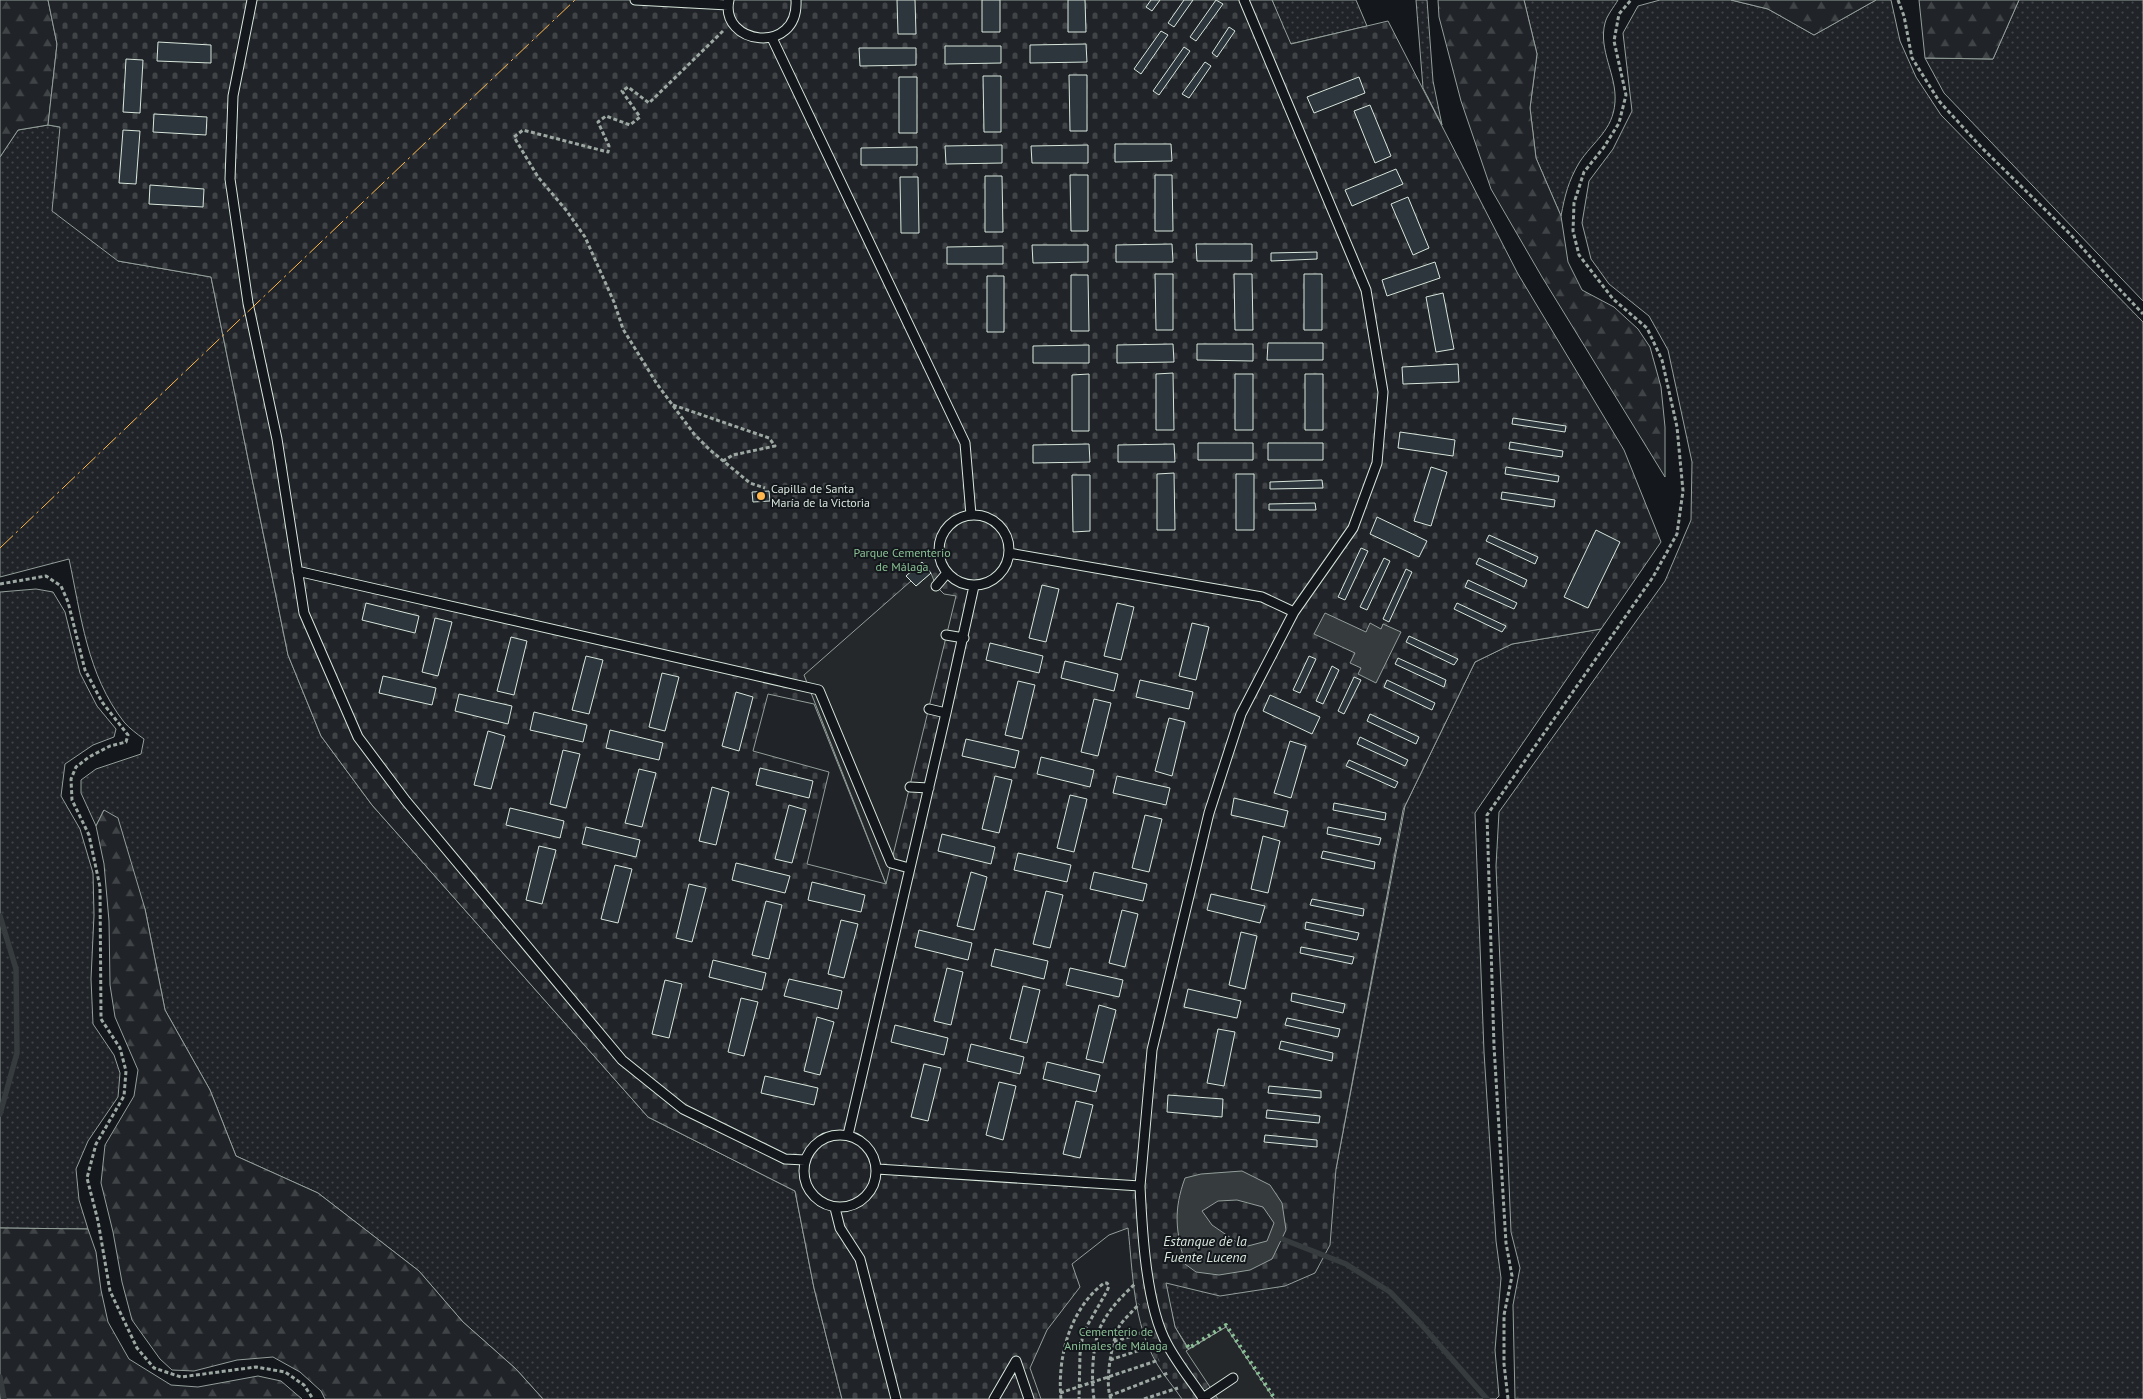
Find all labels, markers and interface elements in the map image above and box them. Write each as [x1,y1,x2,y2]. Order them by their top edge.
place label: Capilla de Santa María de la Victoria [771,481,870,510]
marker: Capilla de Santa María de la Victoria [755,490,767,502]
park label: Parque Cementerio de Málaga [853,545,951,574]
water label: Estanque de la Fuente Lucena [1163,1232,1247,1266]
park label: Cementerio de Animales de Málaga [1064,1324,1168,1353]

